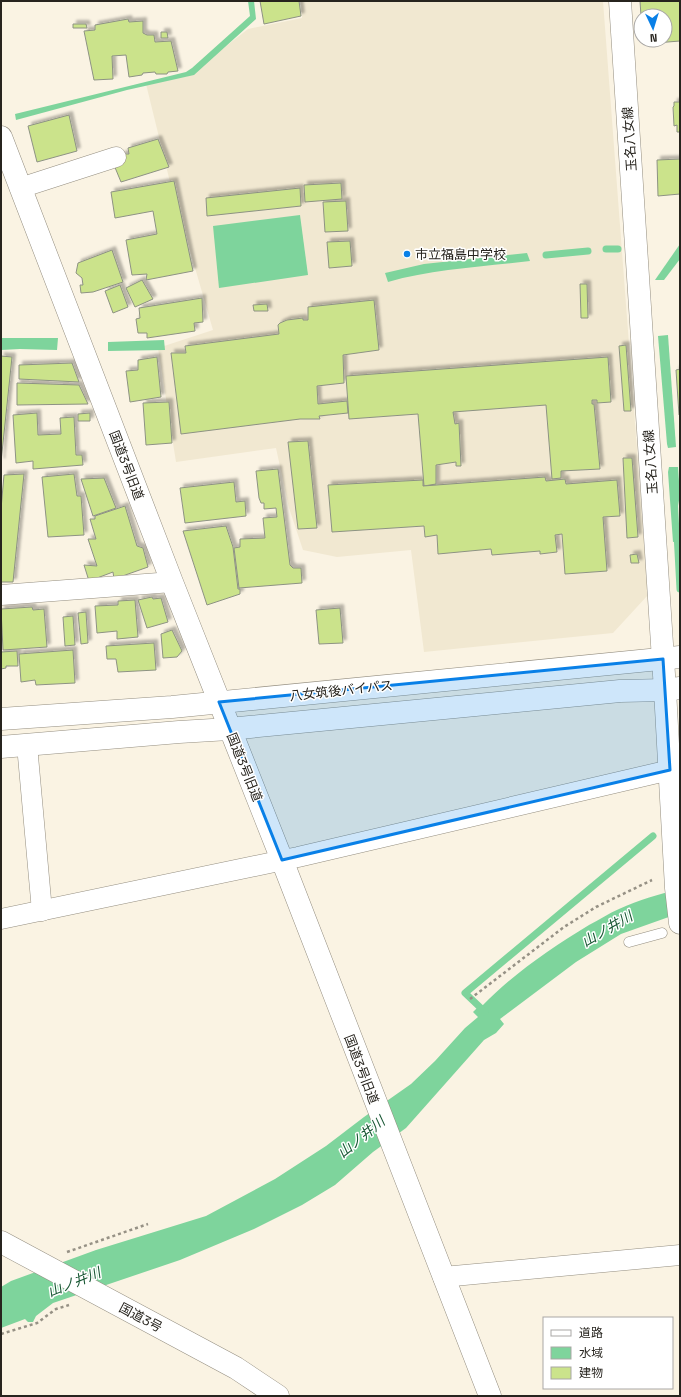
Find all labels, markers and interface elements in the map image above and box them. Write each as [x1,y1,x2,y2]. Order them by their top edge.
north arrow [633,8,673,48]
text: N [650,31,658,45]
street label: 玉名八女線 [619,106,640,172]
place label: 市立福島中学校 [415,246,506,263]
marker: 市立福島中学校 [402,249,412,259]
street label: 国道3号旧道 [106,428,148,502]
street label: 玉名八女線 [640,429,661,495]
street label: 八女筑後バイパス [289,677,394,704]
street label: 国道3号旧道 [223,730,266,804]
water label: 山ノ井川 [578,906,637,951]
street label: 国道3号旧道 [341,1032,383,1106]
water label: 山ノ井川 [334,1111,390,1162]
water label: 山ノ井川 [45,1262,105,1301]
street label: 国道3号 [116,1299,165,1336]
legend [543,1317,673,1389]
text: 道路 [579,1325,603,1341]
text: 水域 [579,1345,603,1361]
text: 建物 [579,1365,603,1381]

